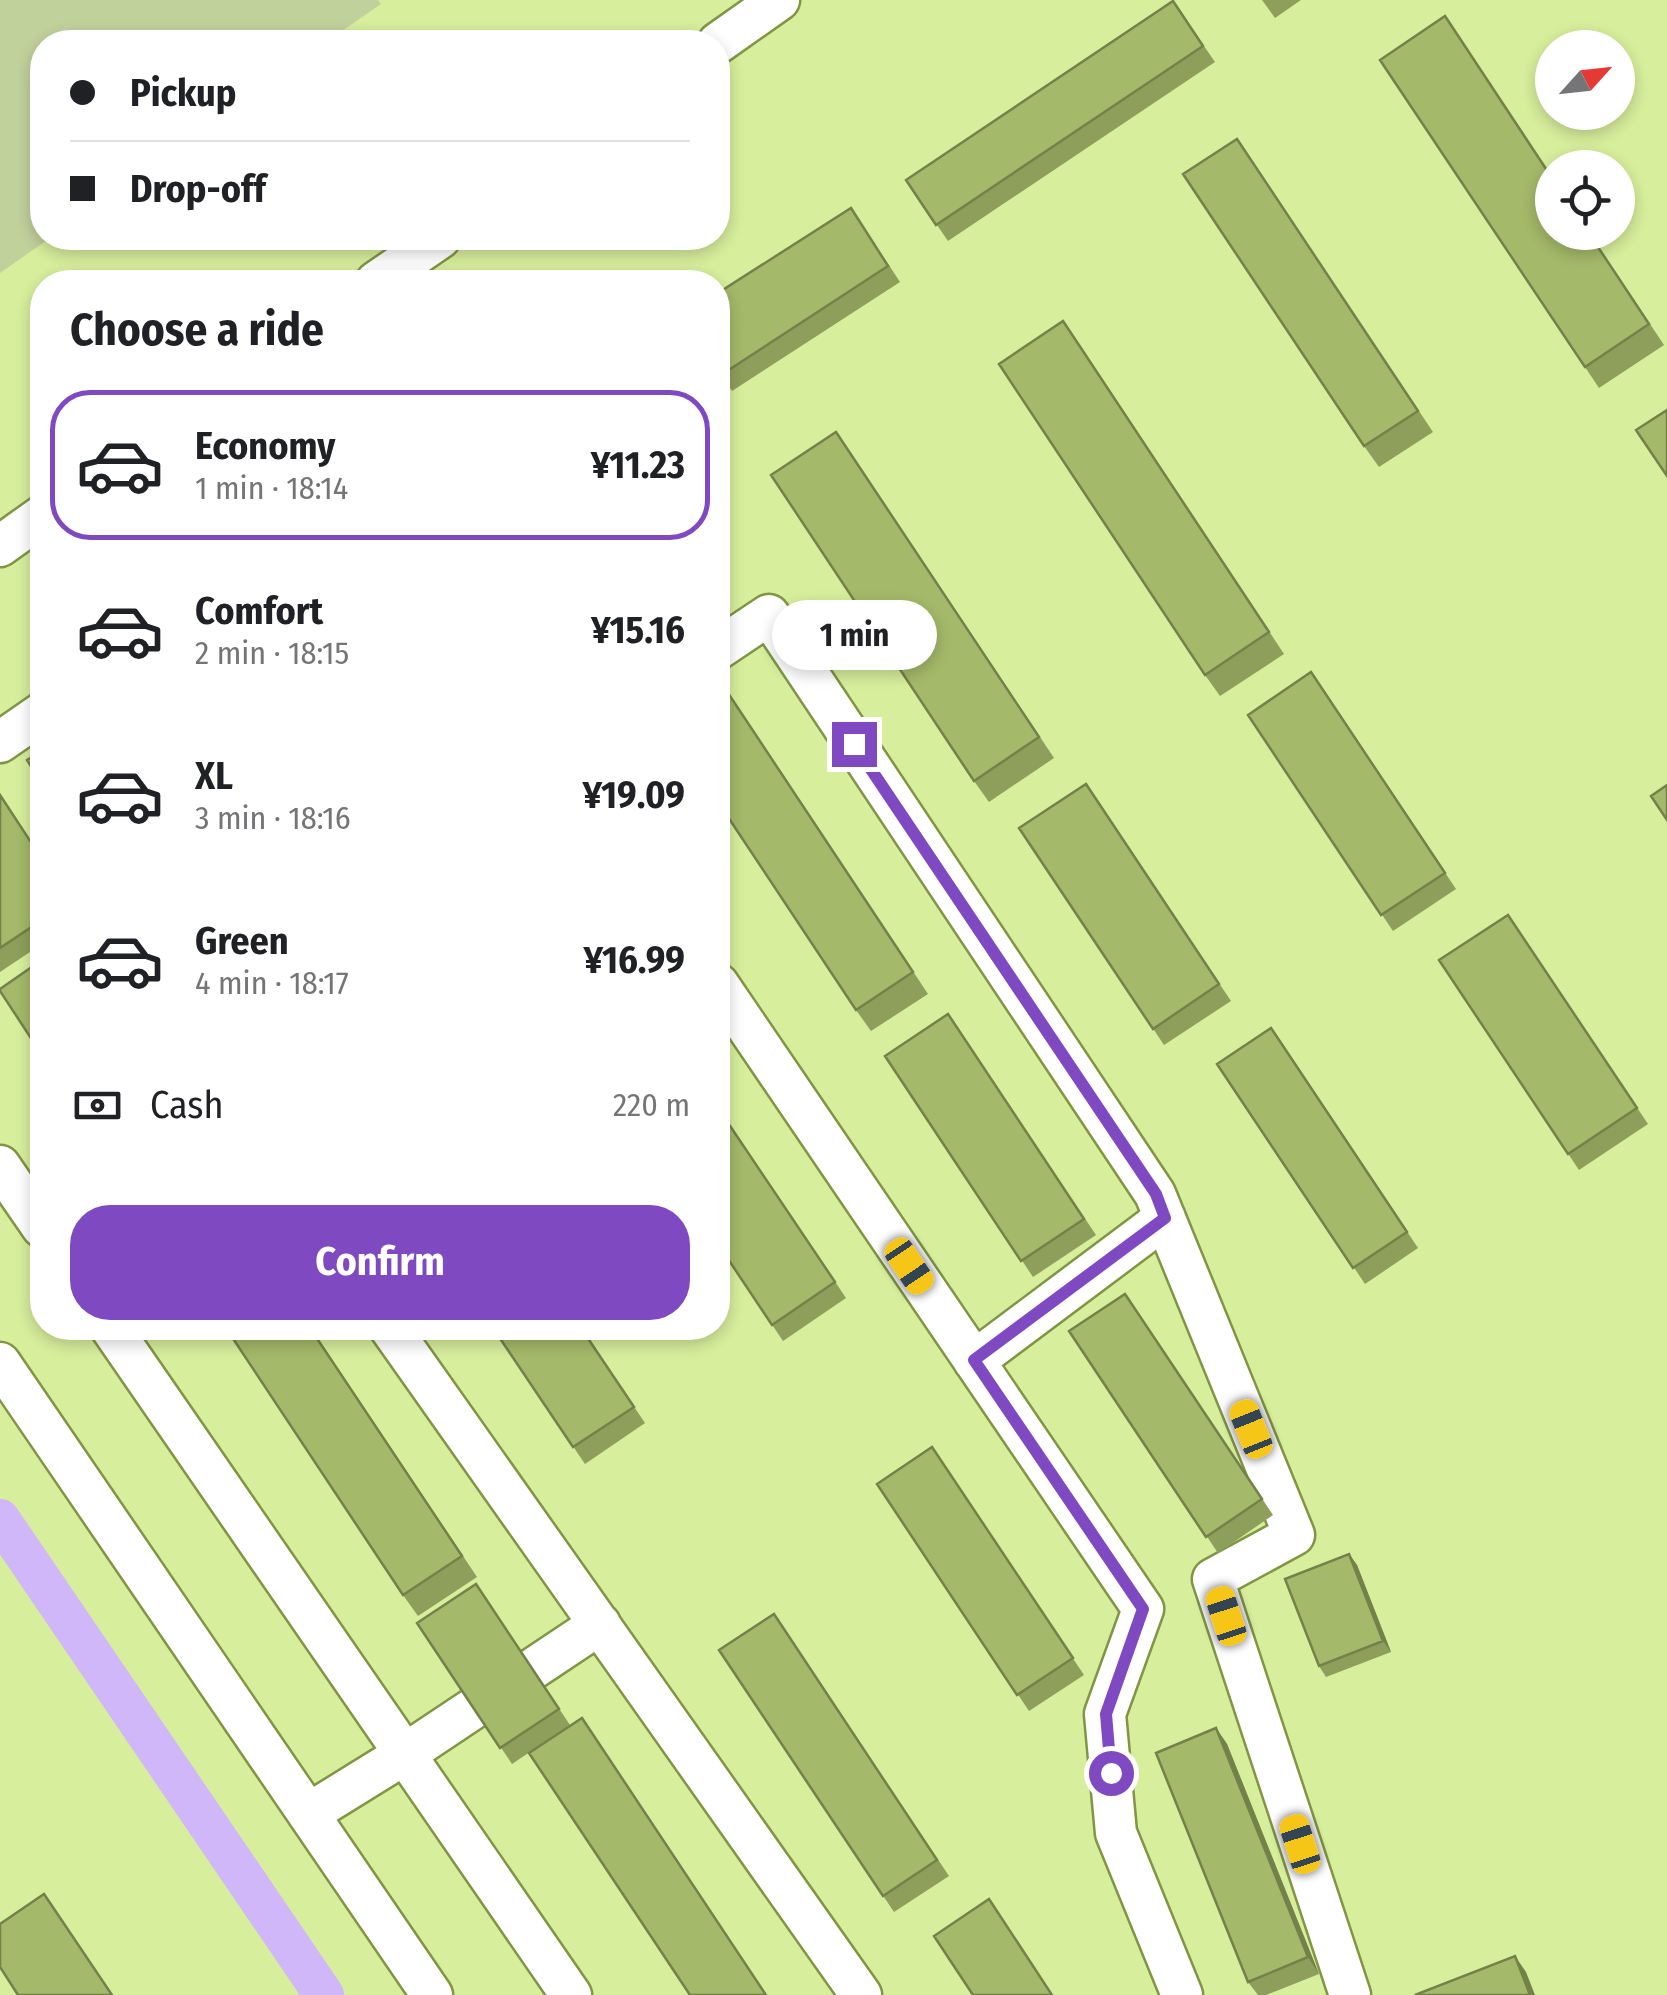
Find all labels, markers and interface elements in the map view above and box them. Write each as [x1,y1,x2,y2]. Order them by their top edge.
north arrow [1535,30,1635,130]
map controls [1535,30,1635,250]
text: Pickup [130,70,236,116]
button: locate [1535,150,1635,250]
text: Drop-off [130,166,266,212]
text: Choose a ride [70,303,324,357]
icon: car [75,420,165,510]
text: Economy [195,423,335,469]
text: ¥11.23 [591,442,685,488]
text: 1 min · 18:14 [195,469,348,507]
icon: car [75,585,165,675]
text: Comfort [195,588,323,634]
callout: 1 min [772,599,936,669]
text: ¥15.16 [591,607,685,653]
text: 1 min [820,616,889,654]
text: 2 min · 18:15 [195,634,349,672]
route end [832,722,877,767]
icon: car [75,750,165,840]
text: XL [195,753,233,799]
text: ¥19.09 [583,772,685,818]
text: 3 min · 18:16 [195,799,351,837]
icon: car [75,915,165,1005]
text: Green [195,918,289,964]
text: ¥16.99 [583,937,685,983]
text: 4 min · 18:17 [195,964,349,1002]
icon: cash [70,1078,125,1133]
text: Cash [150,1082,224,1128]
text: 220 m [613,1086,690,1124]
button: Confirm [70,1205,690,1320]
car [880,1233,938,1299]
car [1226,1396,1276,1462]
car [1202,1583,1250,1649]
route start [1089,1751,1134,1796]
car [1276,1811,1324,1877]

